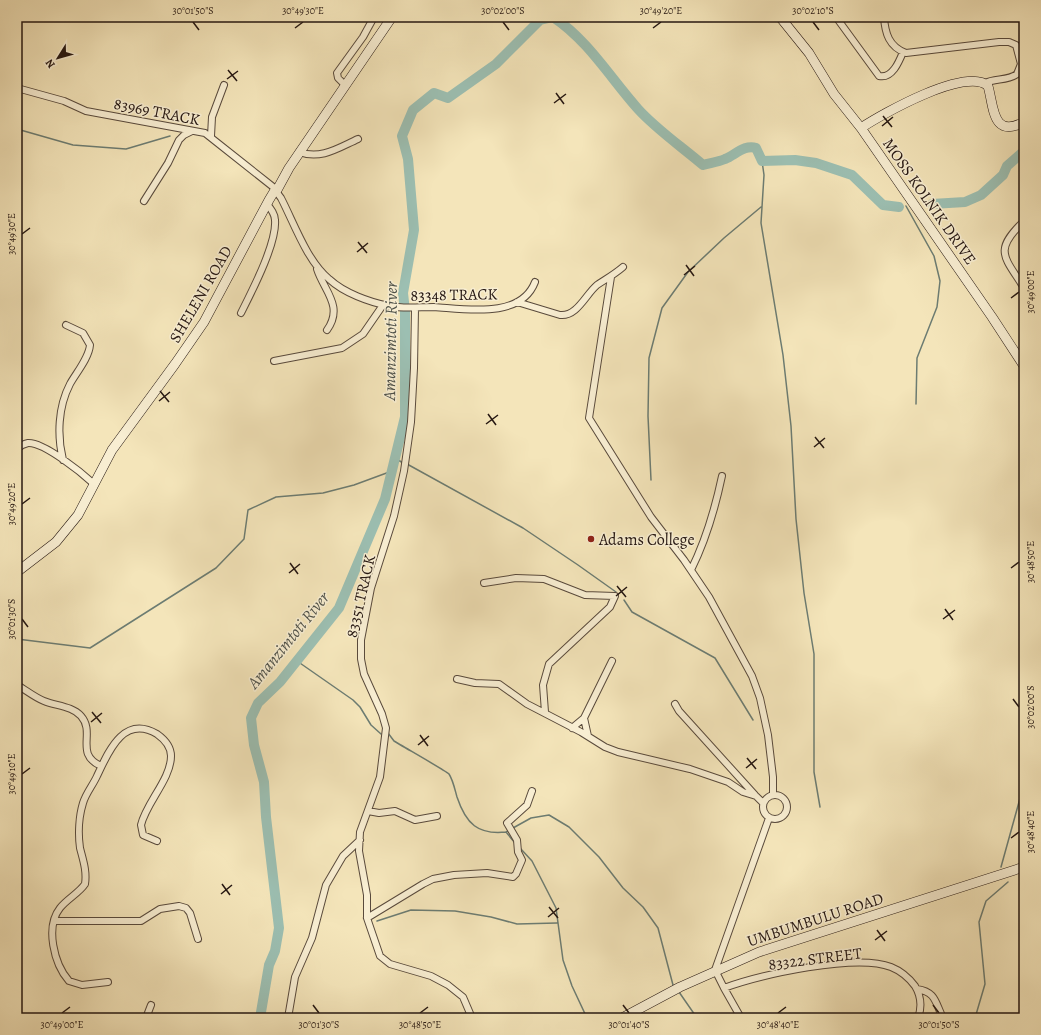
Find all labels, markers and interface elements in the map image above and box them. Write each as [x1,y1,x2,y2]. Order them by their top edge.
text: 30°01'50"S [173,4,213,17]
text: 30°49'30"E [282,4,324,17]
text: 30°02'00"S [481,4,525,17]
text: 30°49'20"E [640,4,682,17]
text: 30°02'10"S [792,4,834,17]
north arrow [38,38,78,78]
text: N [42,56,59,71]
street label: 83969 TRACK [112,93,202,131]
street label: MOSS KOLNIK DRIVE [877,134,981,269]
text: 30°49'30"E [5,213,18,255]
street label: SHELENI ROAD [164,242,238,347]
text: 30°49'00"E [1024,270,1037,313]
water label: Amanzimtoti River [378,280,403,401]
street label: 83348 TRACK [410,283,498,307]
text: 30°49'20"E [5,483,18,525]
place label: Adams College [598,529,695,551]
marker: Adams College [586,534,596,544]
text: 30°48'50"E [1024,541,1037,583]
street label: 83351 TRACK [341,553,381,640]
water label: Amanzimtoti River [242,586,335,694]
text: 30°01'30"S [5,599,18,639]
text: 30°02'00"S [1024,685,1037,729]
text: 30°49'10"E [5,753,18,795]
text: 30°48'40"E [1024,811,1037,853]
street label: UMBUMBULU ROAD [744,888,886,952]
street label: 83322 STREET [767,942,863,976]
text: 30°49'00"E [41,1018,84,1031]
text: 30°01'30"S [299,1018,339,1031]
text: 30°48'50"E [399,1018,441,1031]
text: 30°01'40"S [608,1018,650,1031]
text: 30°48'40"E [757,1018,799,1031]
text: 30°01'50"S [919,1018,959,1031]

